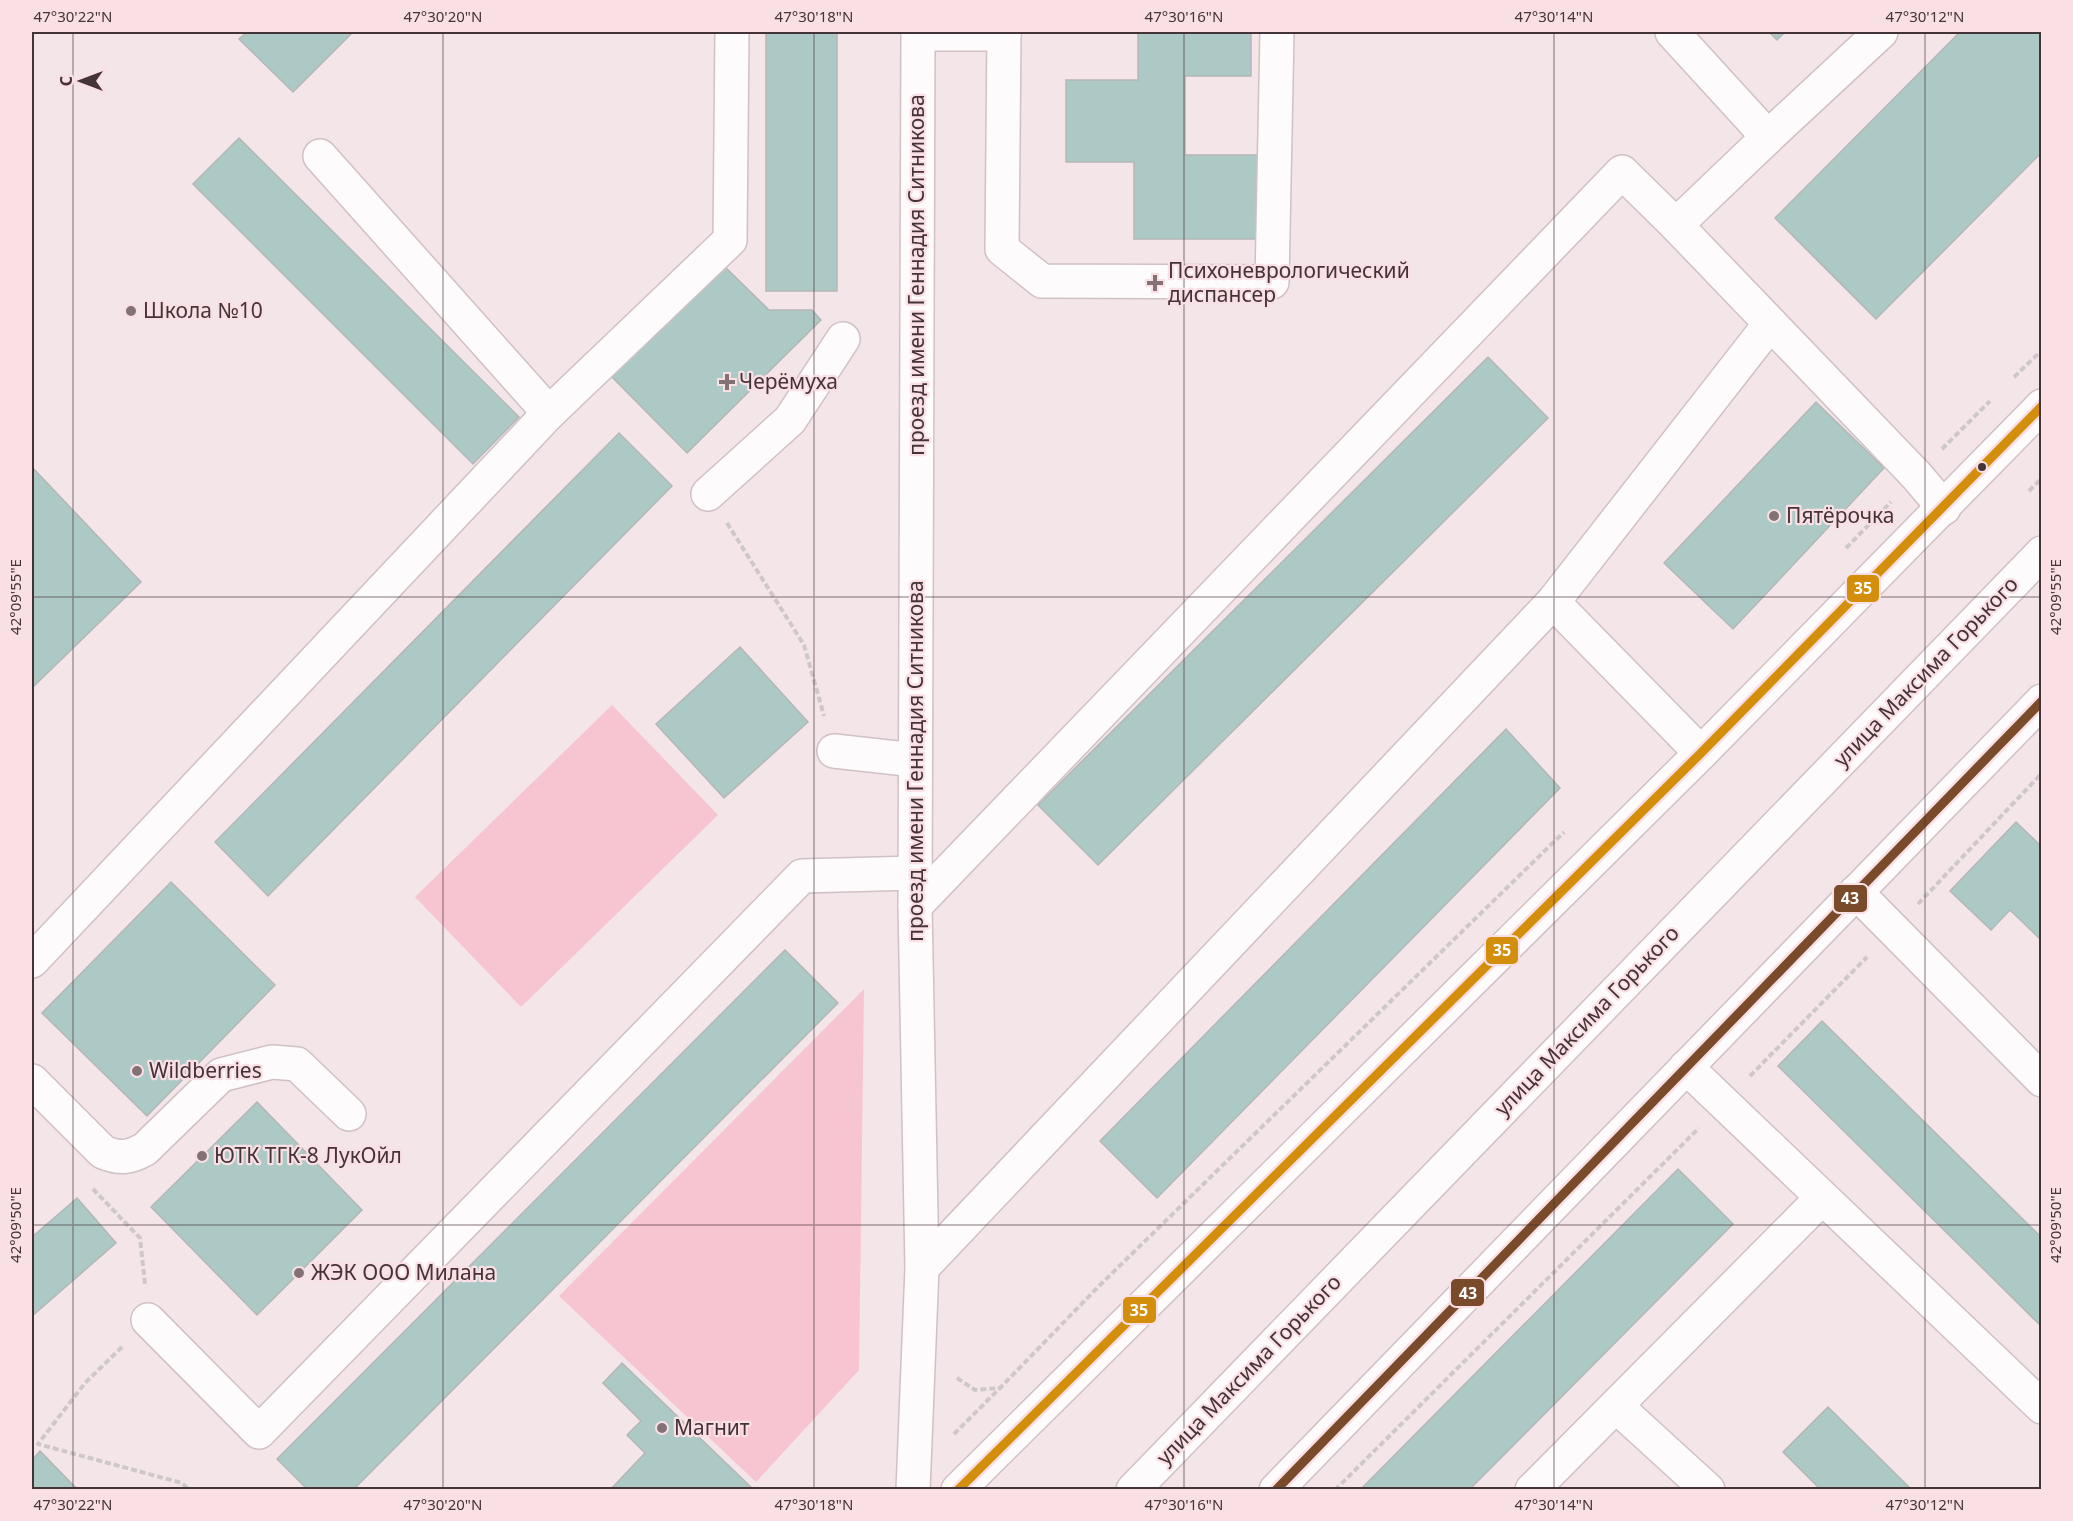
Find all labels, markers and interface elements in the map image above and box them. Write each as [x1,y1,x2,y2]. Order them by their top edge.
text: 47°30'22"N [34,6,112,26]
text: 47°30'20"N [404,6,482,26]
text: 47°30'18"N [775,6,853,26]
text: 47°30'16"N [1145,6,1223,26]
text: 47°30'14"N [1515,6,1593,26]
text: 47°30'12"N [1886,6,1964,26]
north arrow [51,51,111,111]
text: С [55,76,77,86]
street label: проезд имени Геннадия Ситникова [902,94,930,456]
place label: Психоневрологический диспансер [1168,256,1410,308]
marker: Психоневрологический диспансер [1146,274,1164,292]
place label: Школа №10 [143,296,263,324]
marker: Школа №10 [124,304,138,318]
place label: Черёмуха [739,367,838,395]
marker: Черёмуха [720,375,734,389]
unlabelled marker [1976,461,1988,473]
place label: Пятёрочка [1786,501,1894,529]
marker: Пятёрочка [1767,509,1781,523]
text: 42°09'55"E [5,559,25,635]
text: 42°09'55"E [2045,559,2065,635]
street label: улица Максима Горького [1827,570,2024,772]
line badge: 35 [1846,574,1880,603]
text: 35 [1854,577,1872,599]
street label: проезд имени Геннадия Ситникова [901,580,929,942]
line badge: 43 [1833,884,1868,913]
text: 43 [1841,887,1859,909]
street label: улица Максима Горького [1488,919,1685,1121]
line badge: 35 [1485,936,1519,965]
text: 35 [1493,939,1511,961]
place label: Wildberries [149,1056,262,1084]
marker: Wildberries [130,1064,144,1078]
place label: ЮТК ТГК-8 ЛукОйл [214,1141,402,1169]
marker: ЮТК ТГК-8 ЛукОйл [195,1149,209,1163]
text: 42°09'50"E [5,1187,25,1263]
text: 42°09'50"E [2045,1187,2065,1263]
place label: ЖЭК ООО Милана [311,1258,496,1286]
marker: ЖЭК ООО Милана [292,1266,306,1280]
street label: улица Максима Горького [1150,1268,1347,1470]
line badge: 43 [1450,1278,1485,1307]
text: 43 [1459,1282,1477,1304]
line badge: 35 [1122,1296,1157,1324]
text: 35 [1130,1299,1148,1321]
place label: Магнит [674,1413,750,1441]
marker: Магнит [655,1421,669,1435]
text: 47°30'22"N [34,1494,112,1514]
text: 47°30'20"N [404,1494,482,1514]
text: 47°30'18"N [775,1494,853,1514]
text: 47°30'16"N [1145,1494,1223,1514]
text: 47°30'14"N [1515,1494,1593,1514]
text: 47°30'12"N [1886,1494,1964,1514]

